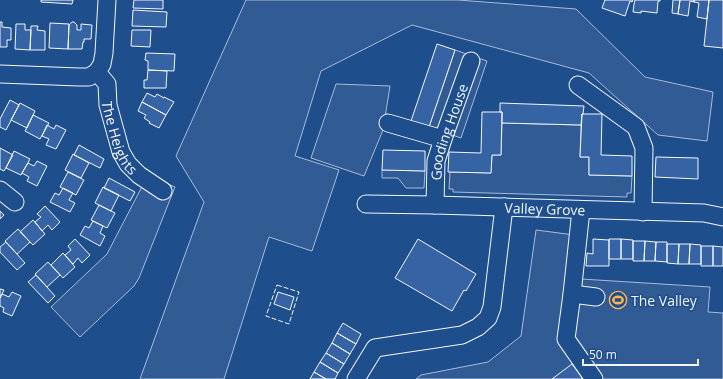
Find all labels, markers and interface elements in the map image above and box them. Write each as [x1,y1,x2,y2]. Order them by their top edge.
street label: Gooding House [426,81,472,181]
street label: The Heights [98,100,143,179]
street label: Valley Grove [504,198,586,219]
sports icon: The Valley [608,290,628,310]
place label: The Valley [631,291,698,310]
scale bar [583,341,698,367]
text: 50 m [589,346,617,363]

